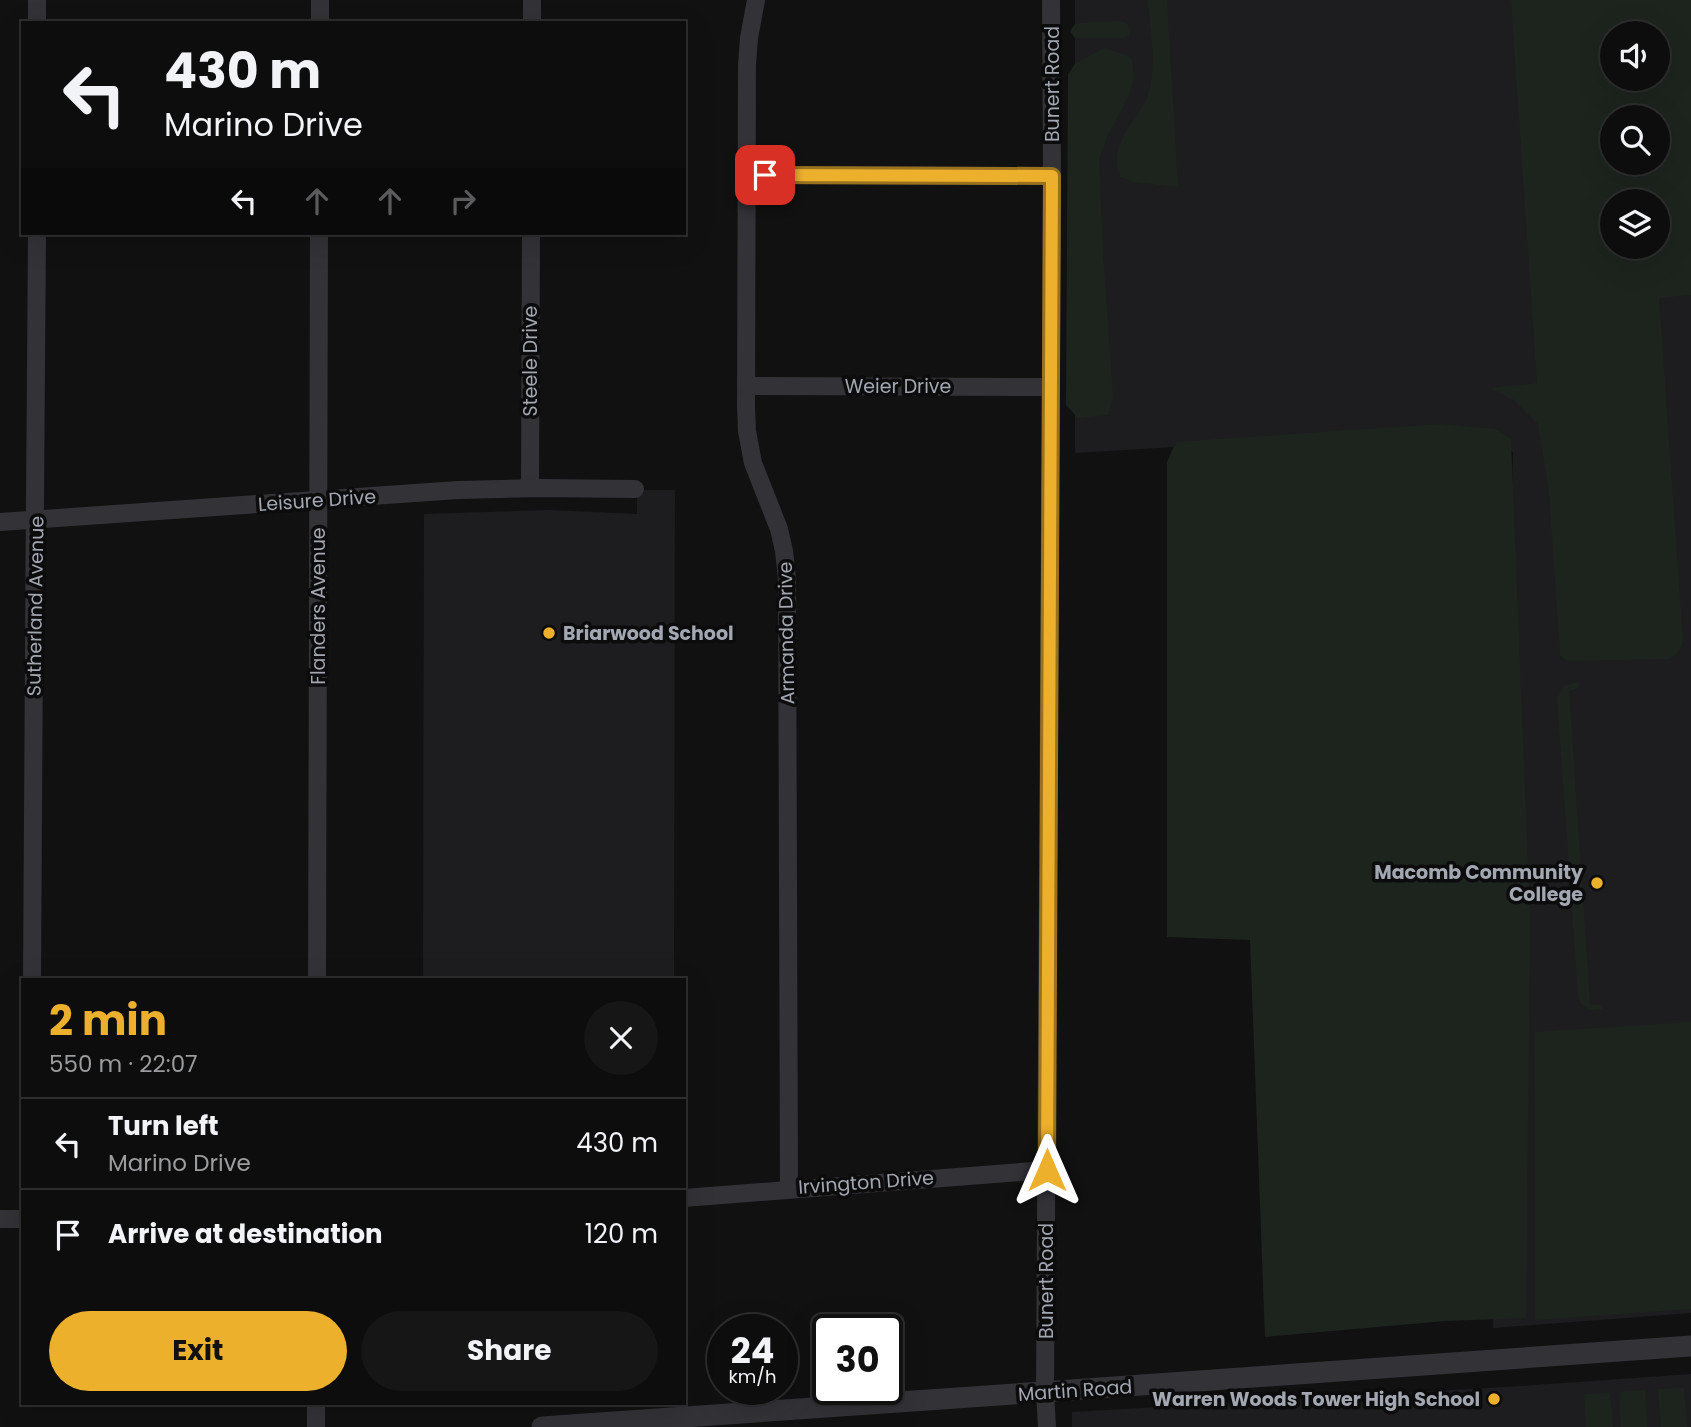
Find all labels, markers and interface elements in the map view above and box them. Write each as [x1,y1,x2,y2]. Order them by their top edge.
map controls [1600,21,1670,259]
button: sound [1600,21,1670,91]
street label: Bunert Road [1039,26,1066,142]
text: 430 m [164,37,321,105]
icon: left [49,49,140,140]
text: Marino Drive [164,102,363,147]
button: search [1600,105,1670,175]
pin [735,145,795,205]
icon: arrive [746,156,784,194]
icon: left [225,182,263,220]
icon: ahead [298,182,336,220]
icon: ahead [371,182,409,220]
icon: right [444,182,482,220]
button: layers [1600,189,1670,259]
street label: Steele Drive [517,306,544,416]
street label: Weier Drive [845,373,951,400]
street label: Leisure Drive [257,483,377,518]
street label: Sutherland Avenue [20,516,51,696]
street label: Flanders Avenue [305,527,332,685]
street label: Armanda Drive [772,561,801,705]
place label: Briarwood School [563,620,734,647]
marker: Briarwood School [541,625,557,641]
place label: Macomb Community College [1374,859,1584,908]
marker: Macomb Community College [1589,875,1605,891]
text: 2 min [49,991,167,1050]
button: close [584,1001,658,1075]
text: 550 m · 22:07 [49,1048,198,1080]
text: Turn left [108,1108,219,1144]
icon: left [49,1125,87,1163]
text: 430 m [576,1125,658,1161]
position arrow [1010,1133,1084,1207]
text: Marino Drive [108,1147,251,1179]
street label: Irvington Drive [797,1164,935,1201]
icon: arrive [49,1216,87,1254]
text: Arrive at destination [108,1216,383,1252]
text: 120 m [585,1216,658,1252]
street label: Bunert Road [1033,1223,1060,1339]
button: Exit [49,1311,347,1391]
button: Share [361,1311,658,1391]
speed limit sign: 30 [812,1314,903,1405]
text: 24 [731,1326,774,1375]
text: km/h [729,1364,776,1389]
street label: Martin Road [1017,1373,1133,1408]
place label: Warren Woods Tower High School [1152,1386,1480,1413]
marker: Warren Woods Tower High School [1486,1391,1502,1407]

